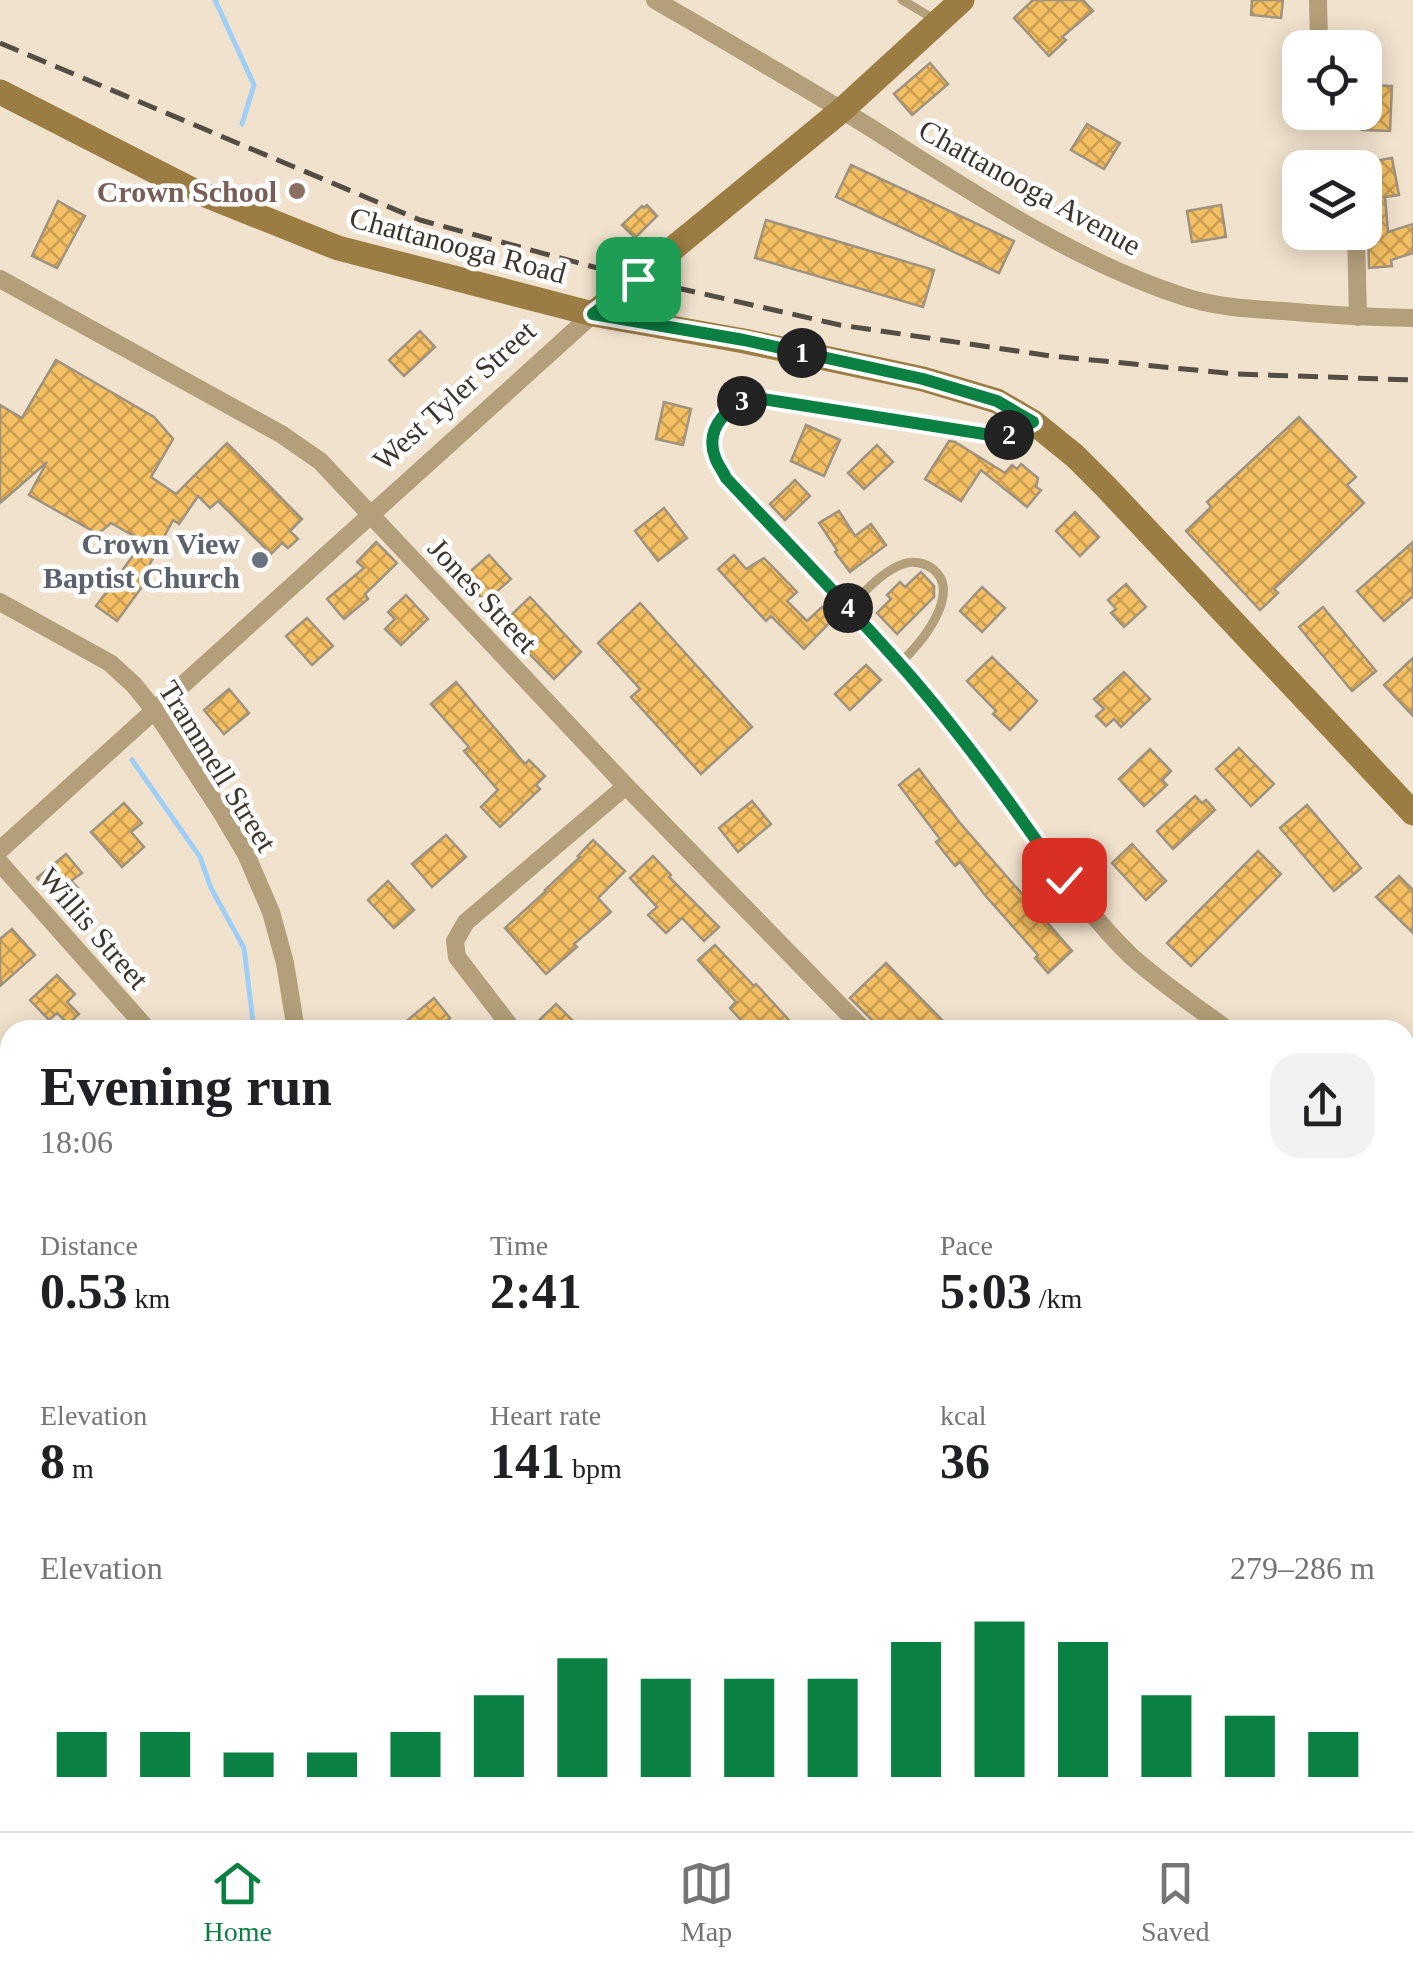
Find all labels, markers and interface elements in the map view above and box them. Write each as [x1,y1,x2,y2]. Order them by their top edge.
map controls [1282,30,1382,250]
button: locate [1282,30,1382,130]
street label: Chattanooga Avenue [913,112,1147,262]
button: layers [1282,150,1382,250]
place label: Crown School [97,175,277,208]
marker: Crown School [286,180,308,202]
street label: Chattanooga Road [346,200,570,290]
pin [596,237,681,322]
icon: arrive [611,252,666,307]
street label: West Tyler Street [366,313,542,476]
pin: 1 [777,328,827,378]
text: 1 [795,337,809,368]
pin: 3 [717,376,767,426]
text: 3 [735,385,749,416]
pin: 2 [984,410,1034,460]
text: 2 [1002,419,1016,450]
place label: Crown View Baptist Church [43,527,240,594]
street label: Jones Street [422,531,545,659]
marker: Crown View Baptist Church [249,549,271,571]
pin: 4 [823,583,873,633]
text: 4 [841,592,855,623]
street label: Trammell Street [152,675,284,858]
pin [1022,838,1107,923]
icon: check [1037,853,1092,908]
street label: Willis Street [32,861,156,996]
button: share [1270,1053,1375,1158]
text: Evening run [40,1056,332,1117]
text: 18:06 [40,1124,113,1160]
text: Distance [40,1230,138,1261]
text: Time [490,1230,548,1261]
text: Pace [940,1230,993,1261]
text: 0.53 [40,1263,128,1319]
text: 2:41 [490,1263,582,1319]
text: 5:03 [940,1263,1032,1319]
text: km [128,1283,170,1314]
text: /km [1032,1283,1082,1314]
text: Elevation [40,1400,147,1431]
text: Heart rate [490,1400,601,1431]
text: kcal [940,1400,987,1431]
text: 8 [40,1433,65,1489]
text: 141 [490,1433,565,1489]
text: 36 [940,1433,990,1489]
text: m [65,1453,94,1484]
text: bpm [565,1453,622,1484]
text: Elevation [40,1550,163,1586]
text: 279–286 m [1230,1550,1375,1586]
tab: Home [204,1856,272,1948]
tab: Map [679,1856,734,1948]
tab: Saved [1141,1856,1209,1948]

